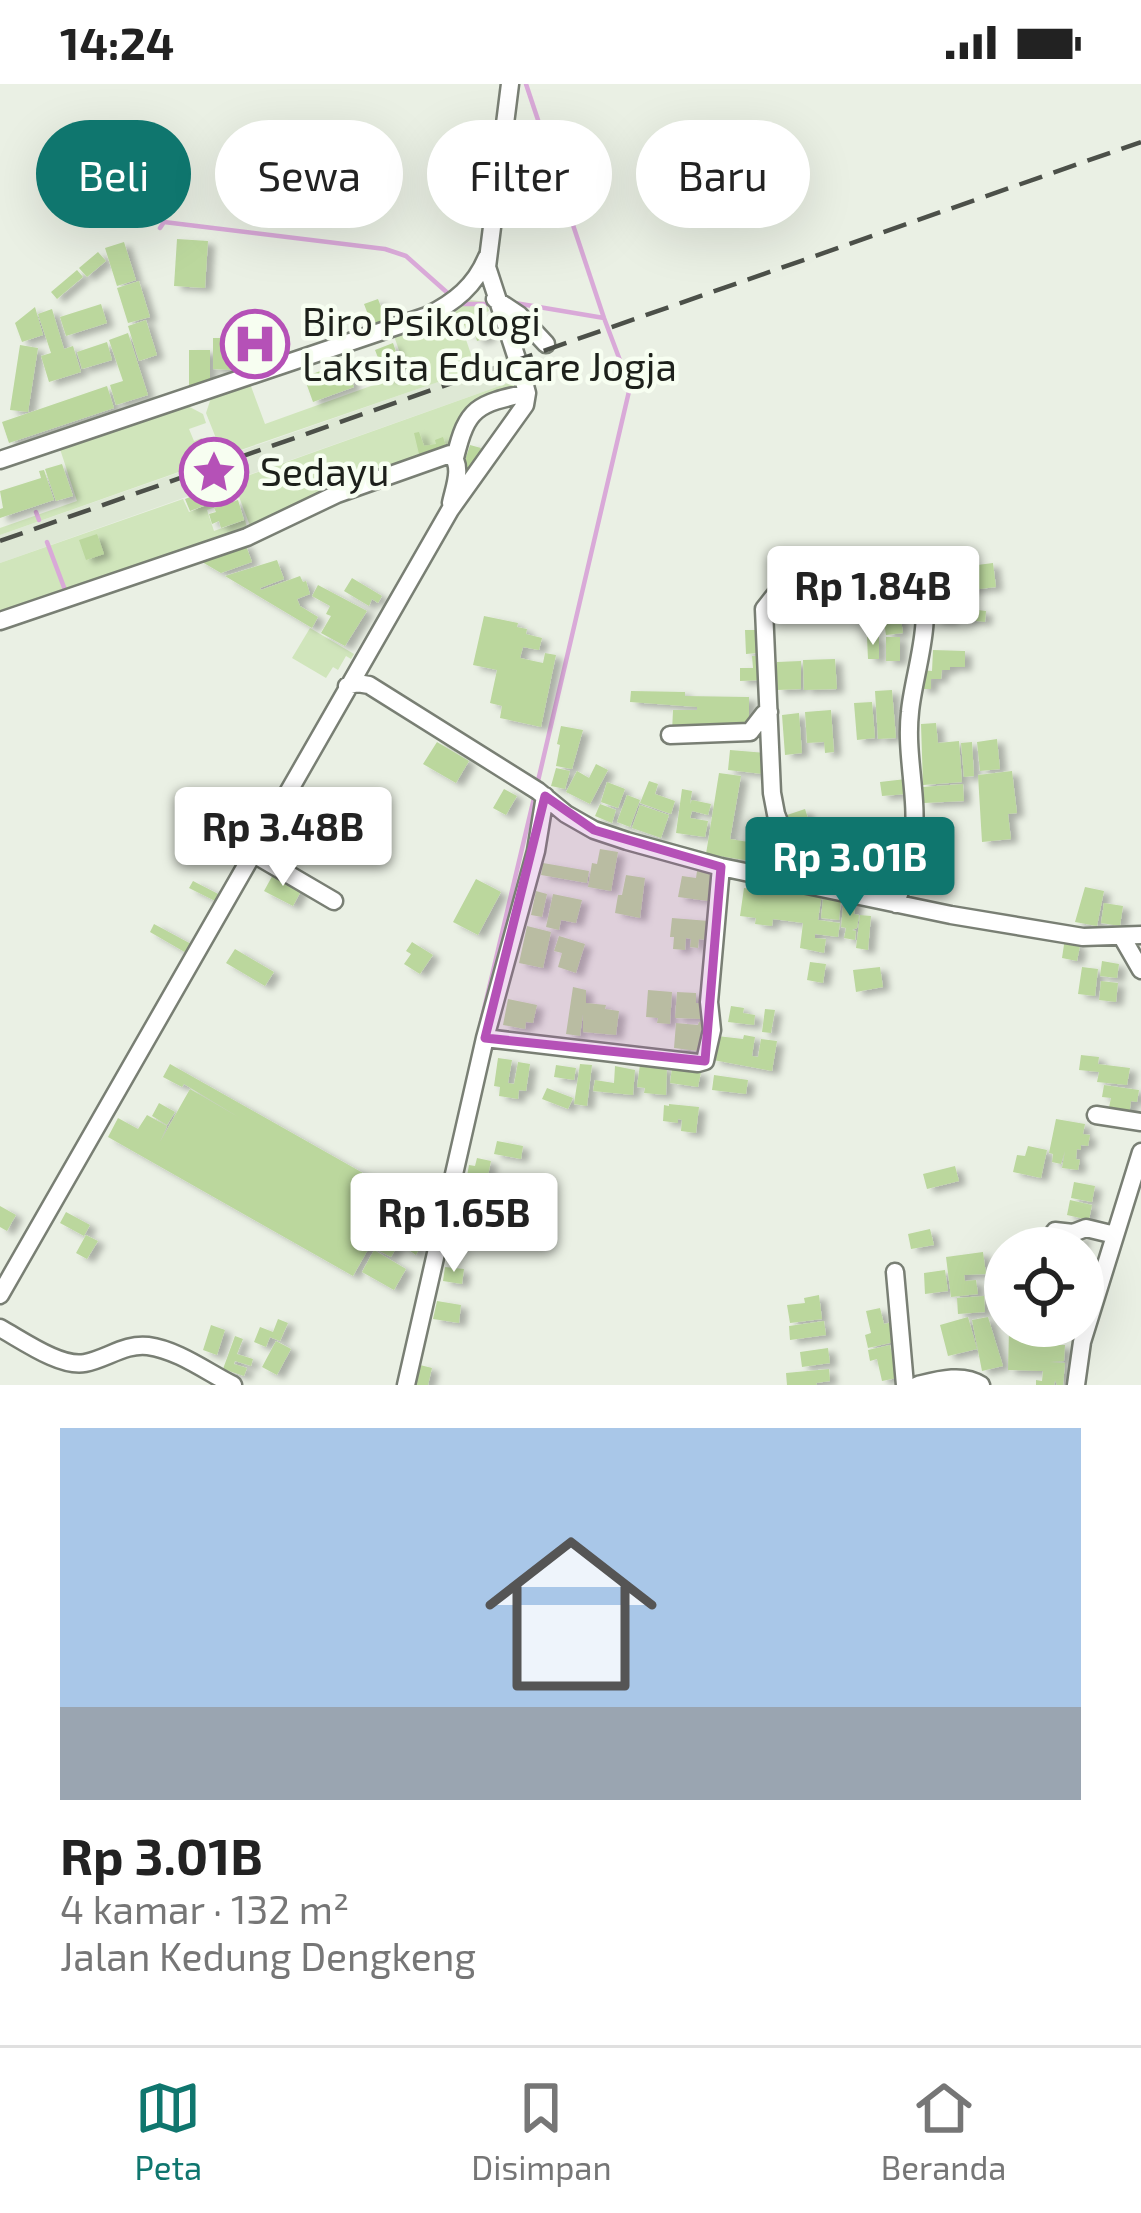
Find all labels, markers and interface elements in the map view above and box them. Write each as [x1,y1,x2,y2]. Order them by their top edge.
text: 14:24 [60,15,174,69]
chip: Beli [36,120,191,228]
chip: Sewa [215,120,403,228]
chip: Filter [427,120,612,228]
chip: Baru [636,120,810,228]
place label: Biro Psikologi Laksita Educare Jogja [302,297,677,389]
hospital icon: Biro Psikologi Laksita Educare Jogja [220,309,290,379]
place icon: Sedayu [179,437,249,507]
place label: Sedayu [260,447,389,494]
pin: Rp 1.84B [749,546,997,648]
text: Rp 1.84B [794,561,952,608]
pin: Rp 3.48B [159,787,407,889]
text: Rp 3.48B [202,802,364,849]
pin: Rp 3.01B [726,817,974,919]
text: Rp 3.01B [772,832,928,879]
pin: Rp 1.65B [330,1173,578,1275]
text: Rp 1.65B [378,1188,530,1235]
map controls [984,1227,1104,1347]
button: locate [984,1227,1104,1347]
icon: home [463,1506,679,1722]
text: Rp 3.01B [60,1824,263,1885]
text: 4 kamar · 132 m² [60,1885,349,1932]
text: Jalan Kedung Dengkeng [60,1932,476,1979]
tab: Peta [135,2075,202,2187]
tab: Disimpan [471,2075,612,2187]
tab: Beranda [881,2075,1006,2187]

